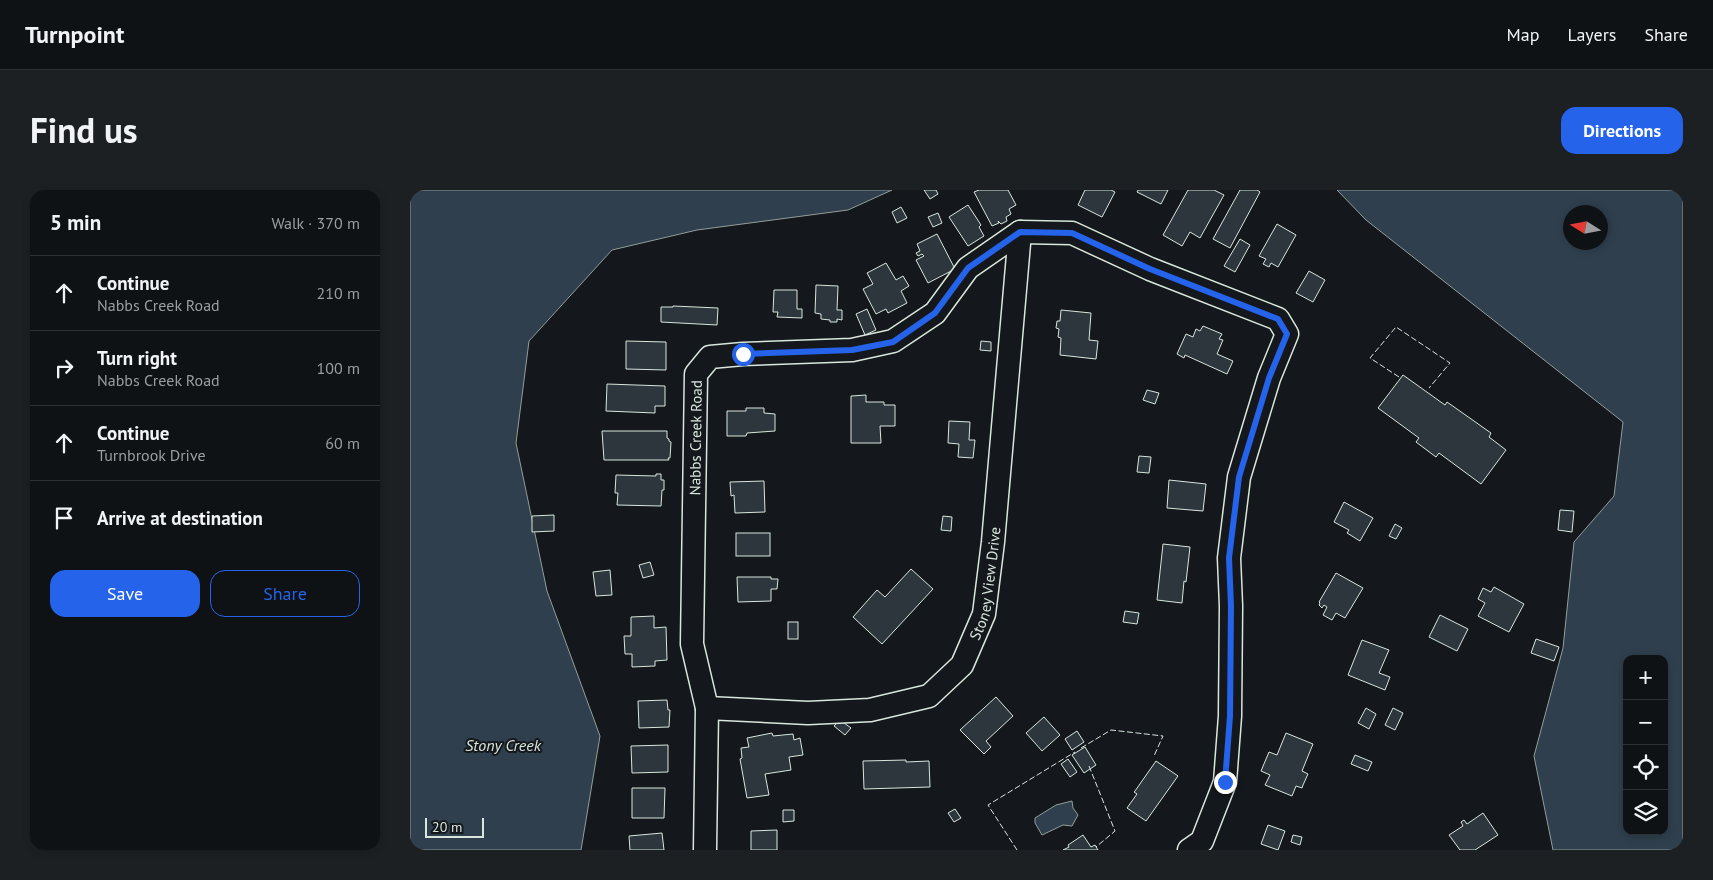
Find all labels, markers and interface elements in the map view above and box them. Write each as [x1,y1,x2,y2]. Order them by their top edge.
text: Turnpoint [25,19,124,50]
text: Map [1507,23,1539,46]
text: Layers [1567,23,1616,46]
text: Share [1644,23,1688,46]
text: Find us [30,107,138,153]
button: Directions [1561,107,1683,154]
north arrow [1563,205,1608,250]
text: 5 min [50,209,101,236]
text: Walk · 370 m [271,213,360,233]
text: Continue [97,271,169,295]
icon: ahead [50,279,78,307]
text: 210 m [317,283,360,303]
text: Nabbs Creek Road [97,295,220,315]
route start [732,343,755,366]
text: Turn right [97,346,177,370]
icon: right [50,354,78,382]
text: 100 m [317,358,360,378]
text: Nabbs Creek Road [97,370,220,390]
street label: Nabbs Creek Road [685,380,705,496]
text: Continue [97,421,169,445]
icon: ahead [50,429,78,457]
text: 60 m [325,433,360,453]
text: Turnbrook Drive [97,445,206,465]
icon: arrive [50,504,78,532]
text: Arrive at destination [97,506,263,530]
street label: Stoney View Drive [965,526,1004,643]
button: Save [50,570,200,617]
button: Share [210,570,360,617]
map controls [1623,655,1668,835]
button: + [1623,655,1668,700]
button: − [1623,700,1668,745]
water label: Stony Creek [465,735,542,755]
button: locate [1623,745,1668,790]
route end [1214,771,1237,794]
button: layers [1623,790,1668,835]
scale bar [425,815,484,838]
text: 20 m [432,818,462,836]

